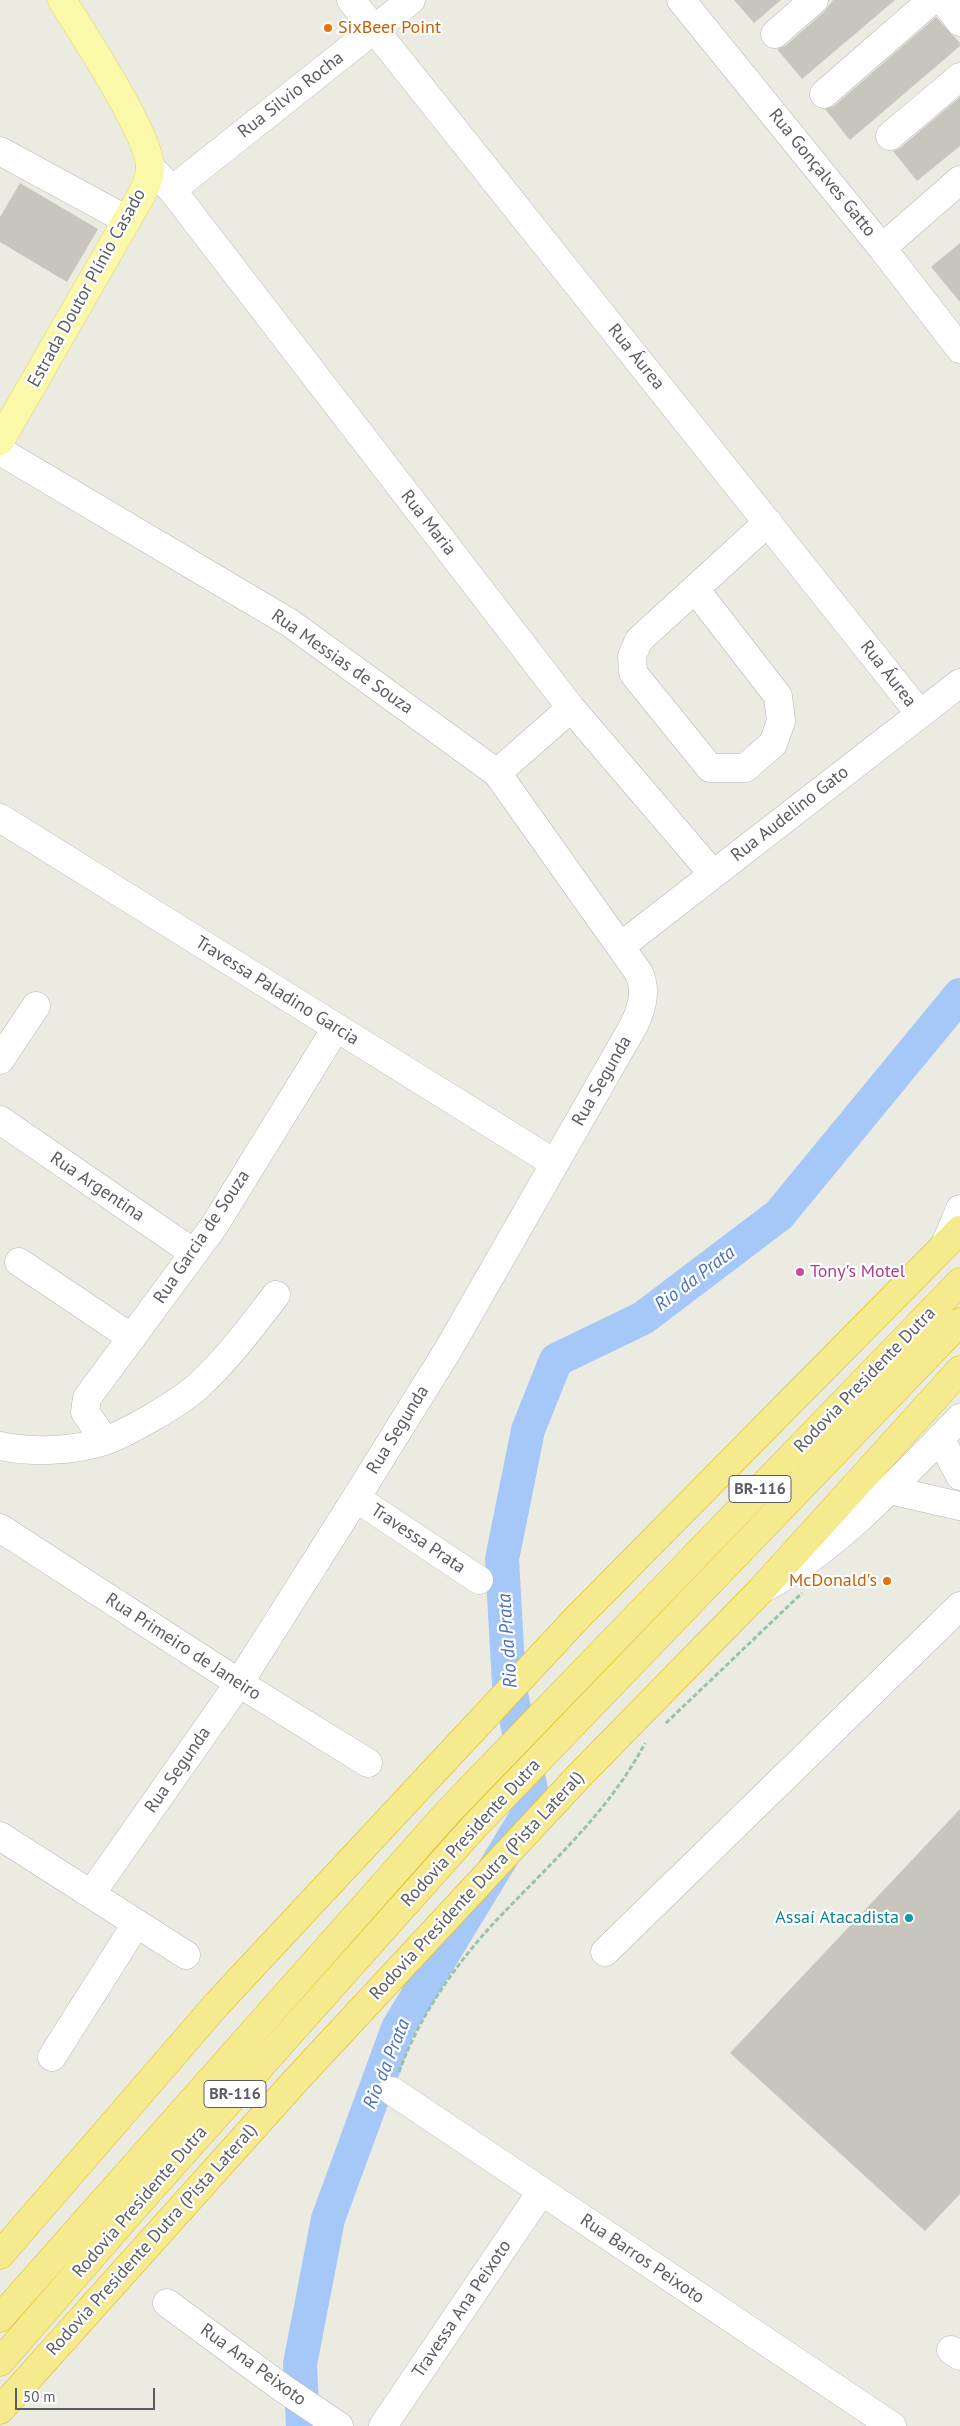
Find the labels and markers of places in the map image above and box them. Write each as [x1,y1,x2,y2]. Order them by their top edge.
place label: SixBeer Point [338,17,441,39]
marker: SixBeer Point [322,22,334,34]
place label: Tony's Motel [810,1261,905,1283]
marker: Tony's Motel [794,1266,806,1278]
place label: McDonald's [789,1570,877,1592]
marker: McDonald's [881,1575,893,1587]
place label: Assaí Atacadista [775,1907,899,1929]
marker: Assaí Atacadista [903,1912,915,1924]

